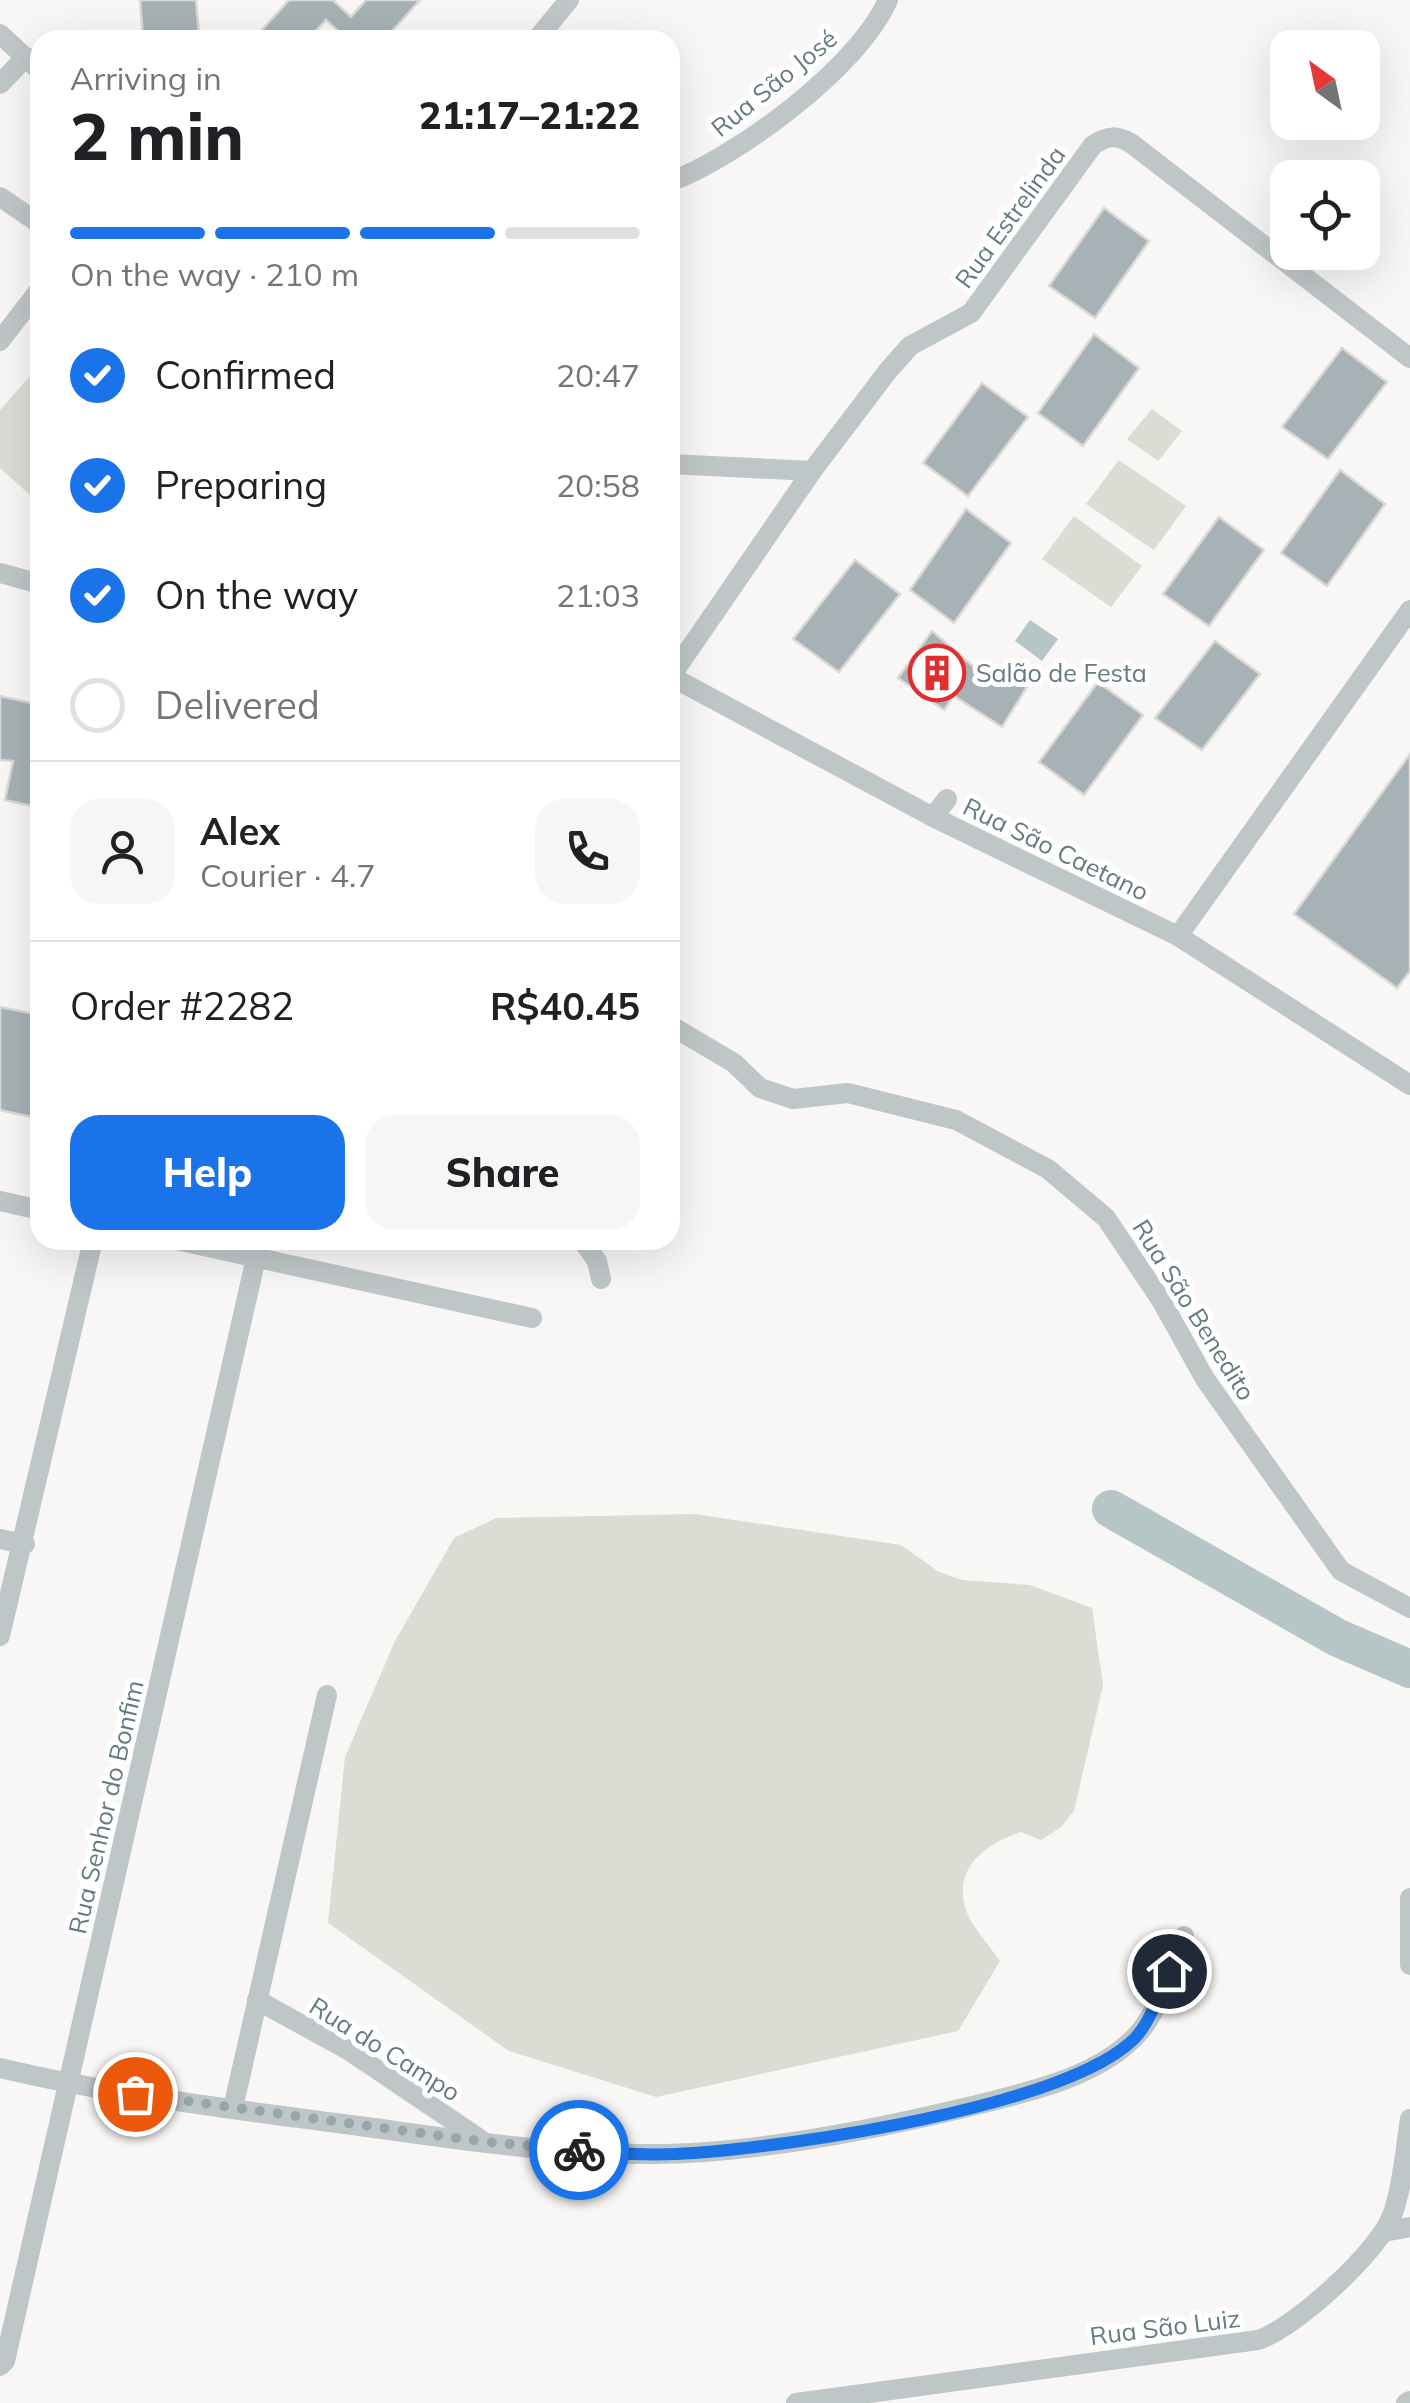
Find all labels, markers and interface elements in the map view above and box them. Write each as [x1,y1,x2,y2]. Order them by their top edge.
street label: Rua São José [704,22,843,143]
north arrow [1270,30,1380,140]
map controls [1270,30,1380,270]
text: Arriving in [70,58,222,98]
text: 21:17–21:22 [419,91,640,139]
text: 2 min [70,95,244,176]
street label: Rua Estrelinda [948,140,1071,294]
button: locate [1270,160,1380,270]
text: On the way · 210 m [70,254,359,294]
icon: check [70,348,125,403]
text: Confirmed [155,351,336,399]
text: 20:47 [556,355,640,395]
icon: check [70,458,125,513]
text: Preparing [155,461,327,509]
text: 20:58 [556,465,640,505]
icon: check [70,568,125,623]
text: On the way [155,571,358,619]
text: 21:03 [556,575,640,615]
building icon: Salão de Festa [907,643,967,703]
place label: Salão de Festa [976,657,1147,688]
text: Delivered [155,681,320,729]
street label: Rua São Caetano [958,790,1154,907]
button: person [70,799,175,904]
button: phone [535,799,640,904]
text: Alex [200,807,280,855]
text: Courier · 4.7 [200,855,376,895]
text: Order #2282 [70,982,294,1030]
text: R$40.45 [490,982,640,1030]
button: Help [70,1115,345,1230]
button: Share [365,1115,640,1230]
street label: Rua São Benedito [1126,1214,1263,1406]
street label: Rua Senhor do Bonfim [61,1677,150,1937]
pin [1127,1929,1212,2014]
icon: home [1142,1944,1197,1999]
street label: Rua do Campo [304,1990,466,2107]
pin [93,2052,178,2137]
icon: bag [108,2067,163,2122]
courier [529,2100,629,2200]
icon: bike [552,2123,607,2178]
street label: Rua São Luiz [1088,2302,1242,2351]

